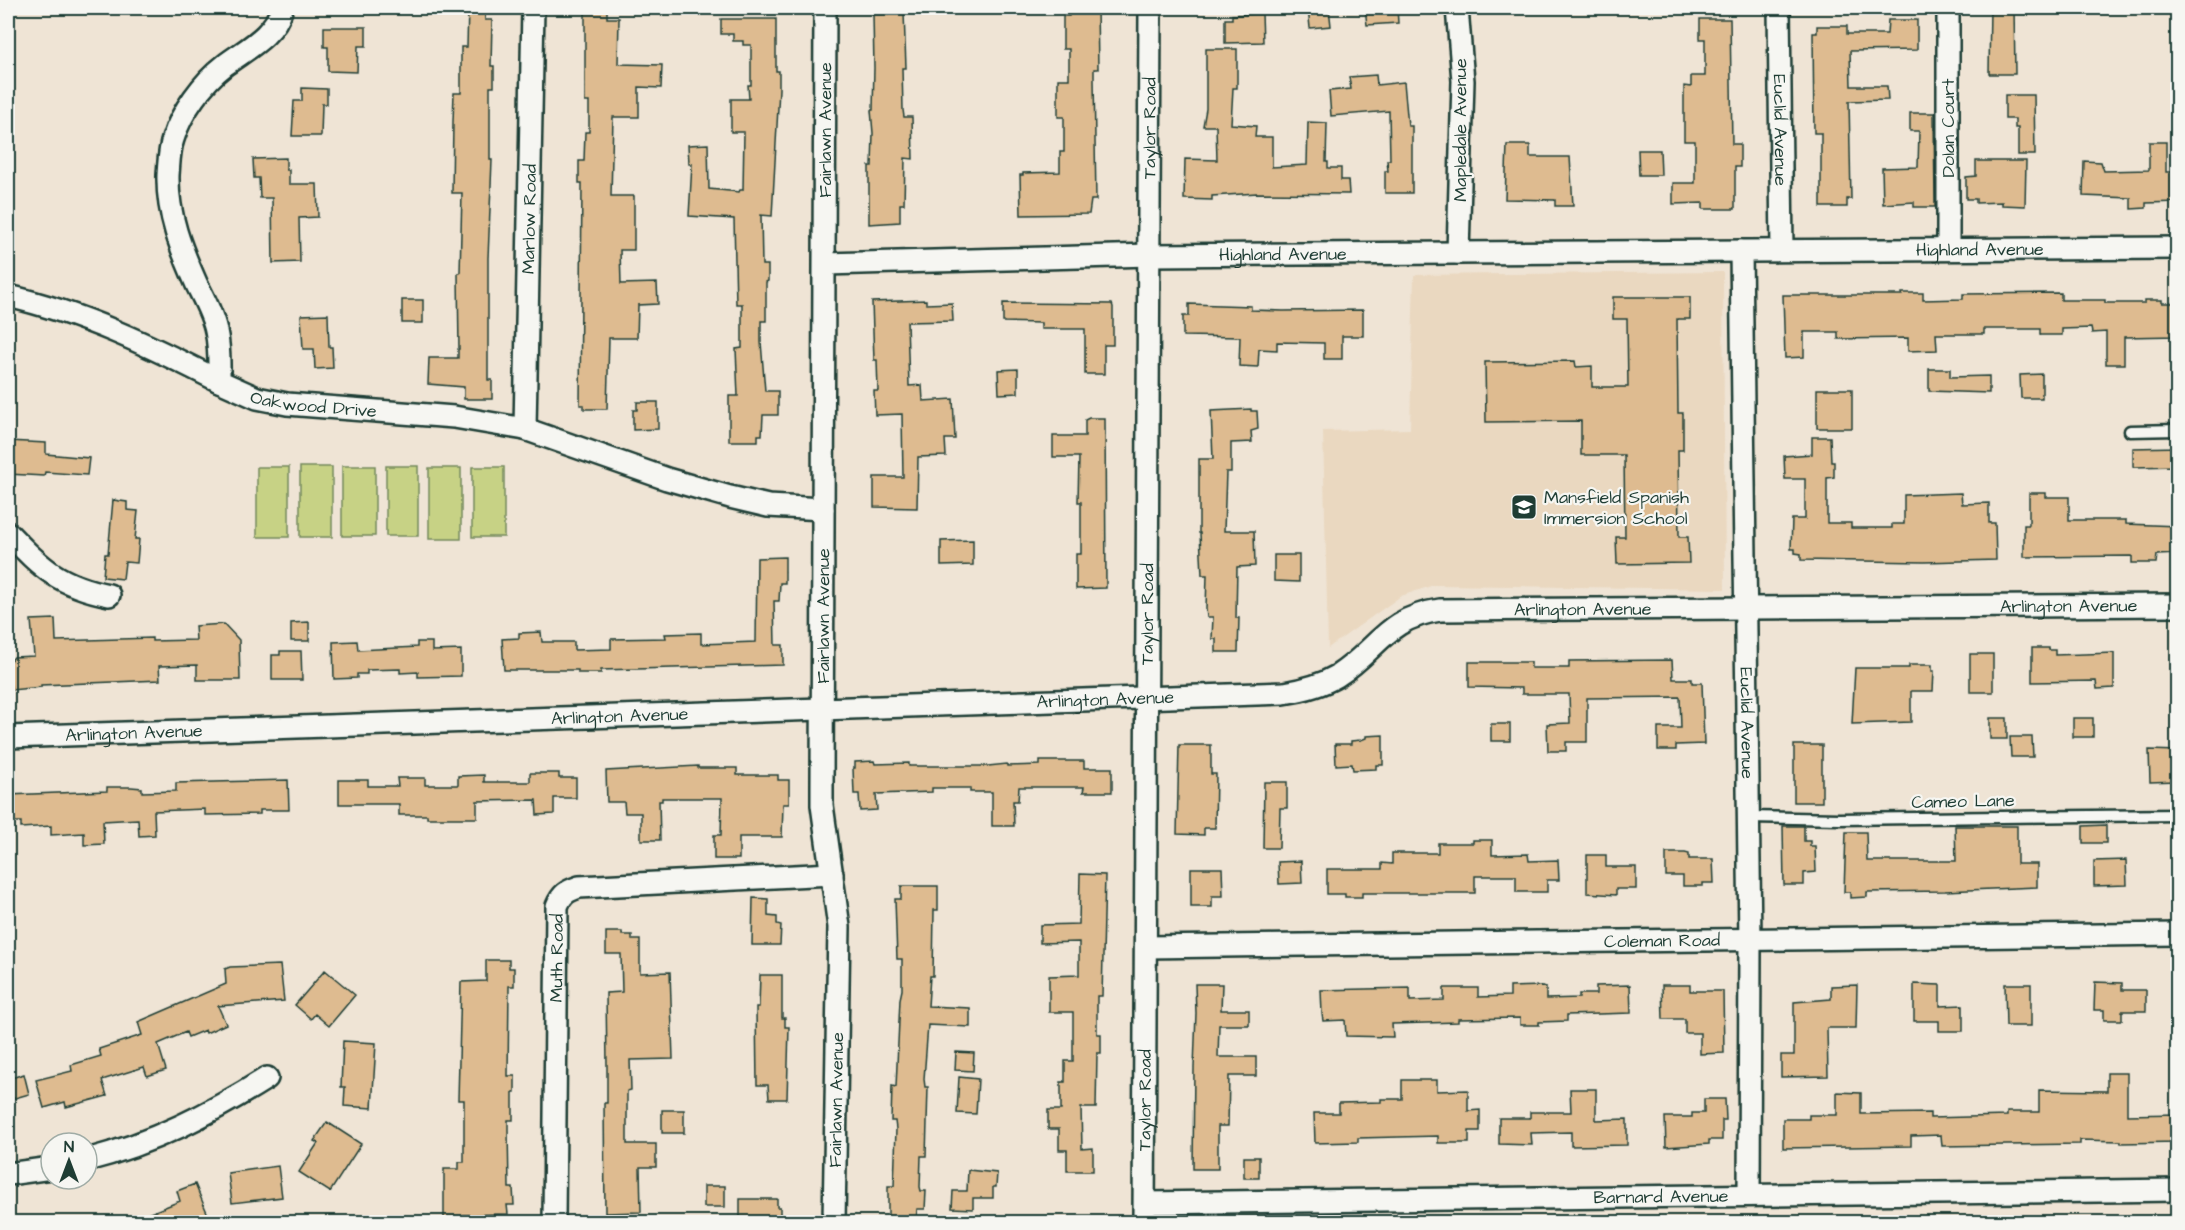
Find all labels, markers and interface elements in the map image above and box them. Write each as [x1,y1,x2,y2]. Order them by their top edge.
street label: Mapledale Avenue [1448,58,1473,202]
street label: Fairlawn Avenue [813,62,838,198]
street label: Euclid Avenue [1767,74,1793,186]
street label: Taylor Road [1137,77,1163,179]
street label: Dolan Court [1936,78,1961,178]
street label: Marlow Road [516,164,543,274]
street label: Highland Avenue [1916,237,2044,264]
street label: Highland Avenue [1219,242,1347,268]
street label: Oakwood Drive [246,384,378,424]
place label: Mansfield Spanish Immersion School [1544,485,1689,531]
school or university icon: Mansfield Spanish Immersion School [1509,492,1539,522]
street label: Fairlawn Avenue [811,548,836,684]
street label: Taylor Road [1135,563,1161,665]
street label: Arlington Avenue [2000,593,2138,620]
street label: Arlington Avenue [1514,597,1652,623]
street label: Euclid Avenue [1733,667,1760,779]
street label: Arlington Avenue [1036,685,1175,715]
street label: Arlington Avenue [551,702,689,731]
street label: Arlington Avenue [65,718,203,748]
street label: Cameo Lane [1911,788,2015,815]
street label: Muth Road [544,913,570,1003]
street label: Coleman Road [1604,928,1720,954]
street label: Fairlawn Avenue [823,1032,850,1168]
street label: Taylor Road [1132,1049,1159,1151]
north arrow [39,1131,99,1191]
text: N [64,1136,74,1158]
street label: Barnard Avenue [1593,1184,1729,1210]

